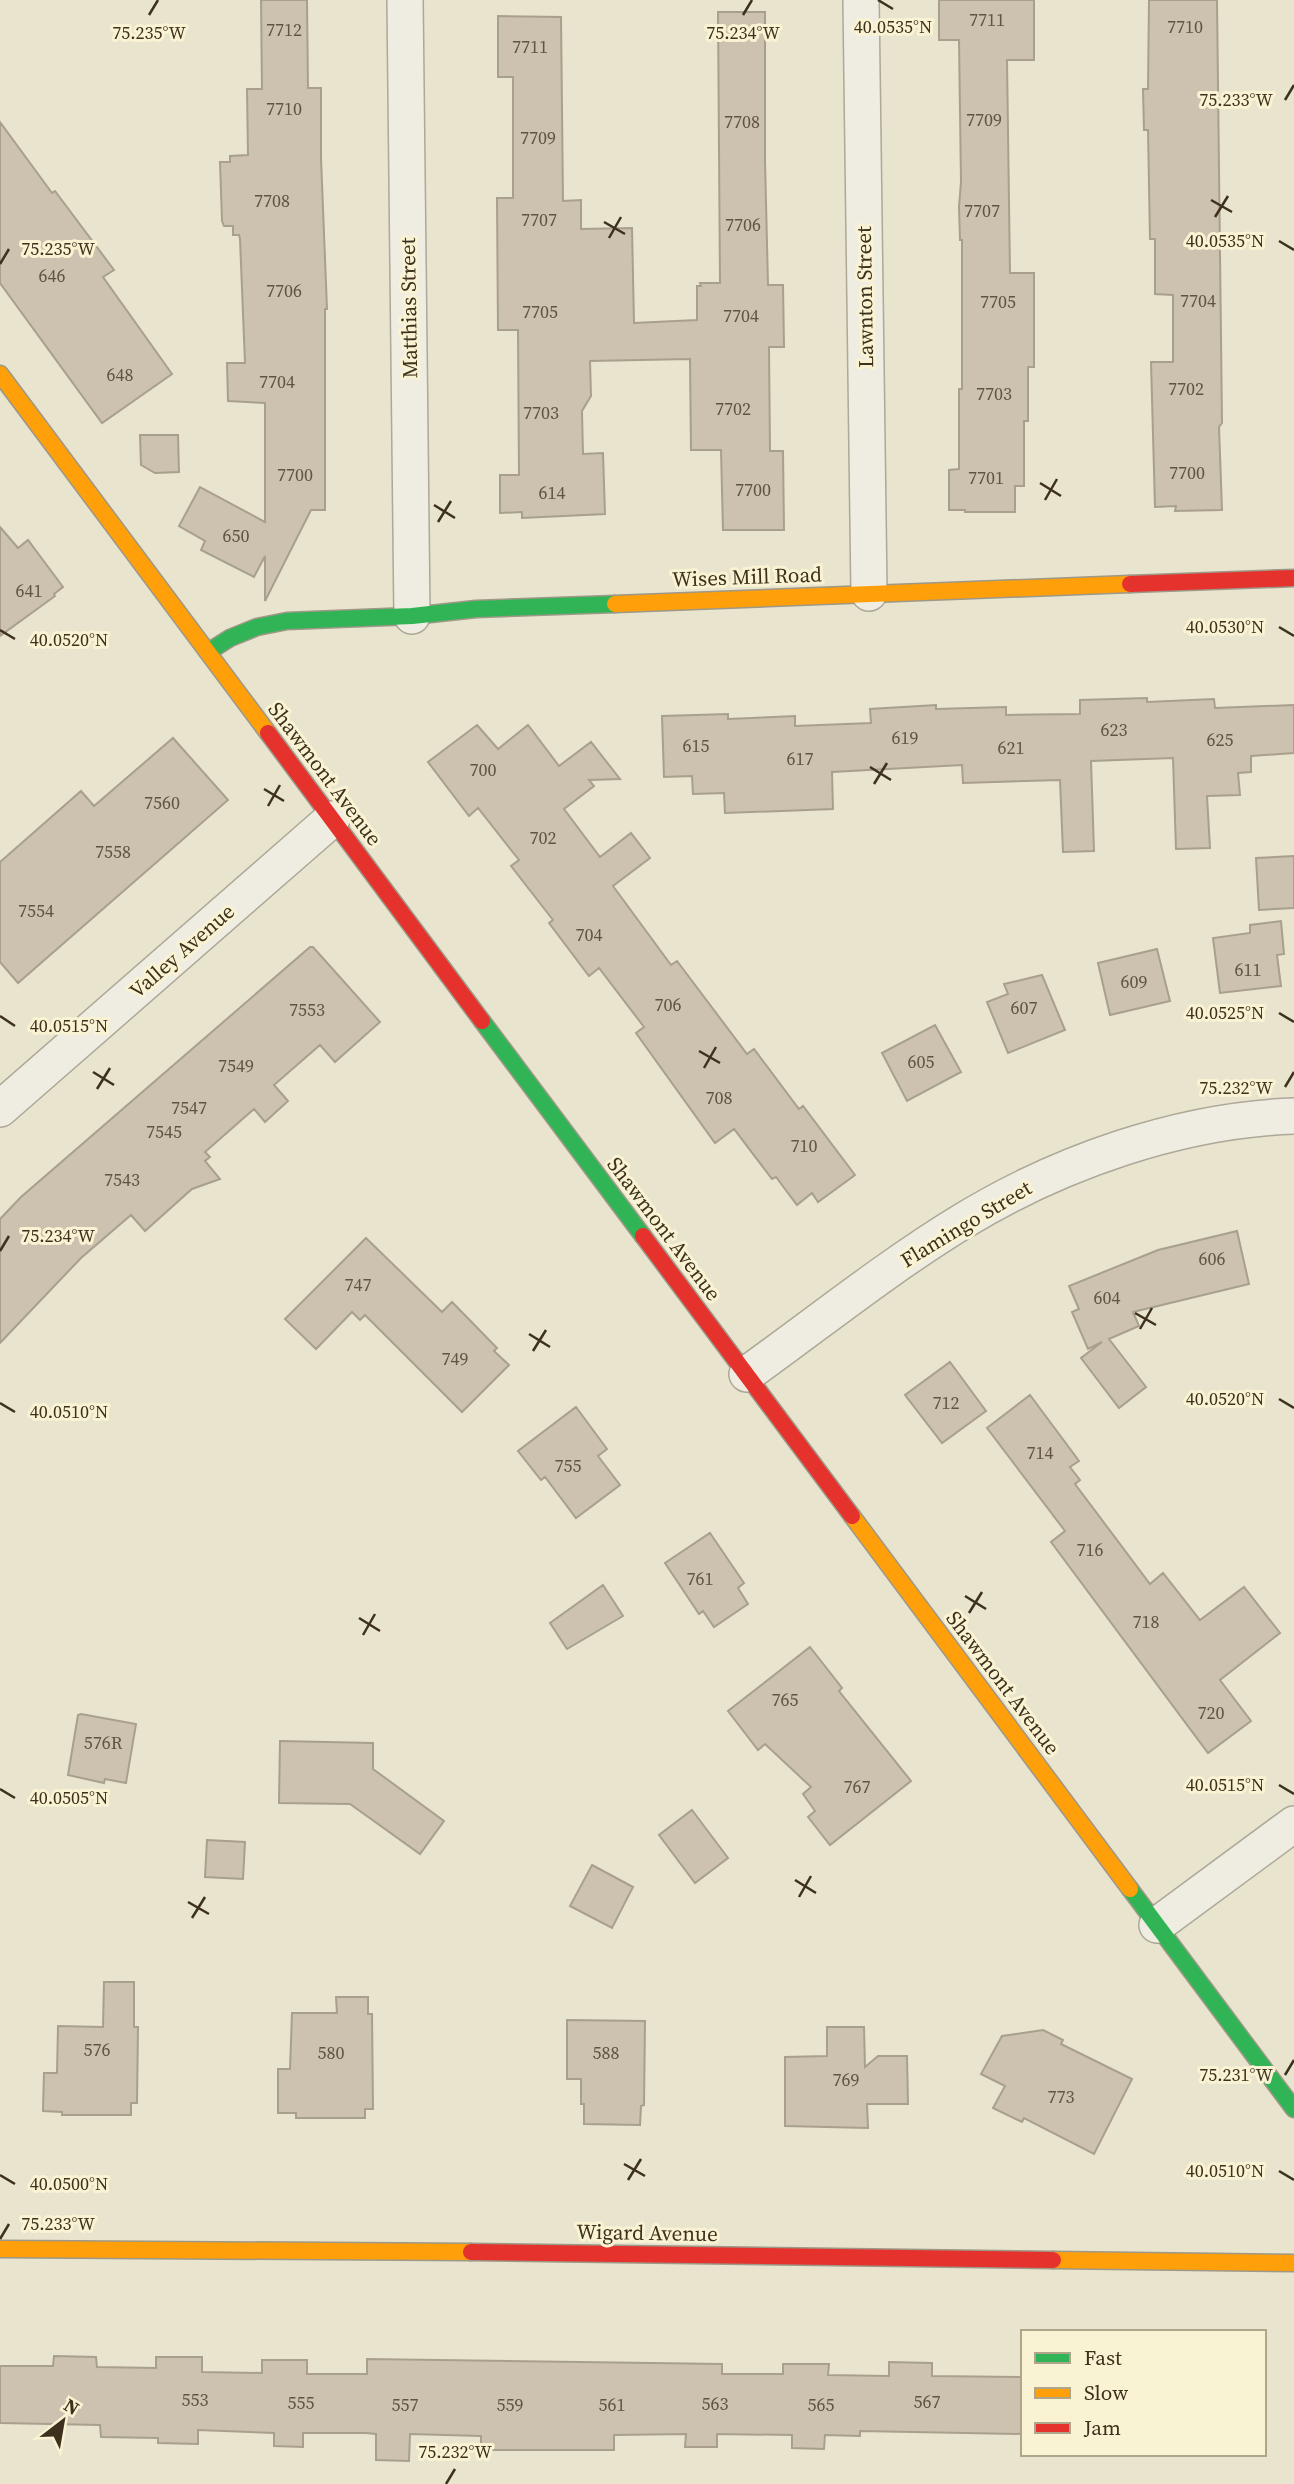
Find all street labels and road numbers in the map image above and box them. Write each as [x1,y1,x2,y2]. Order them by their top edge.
street label: Lawnton Street [849,226,880,368]
street label: Matthias Street [393,237,424,379]
street label: Wises Mill Road [671,559,823,594]
street label: Shawmont Avenue [262,696,389,852]
street label: Valley Avenue [123,897,241,1004]
street label: Shawmont Avenue [601,1151,728,1307]
street label: Flamingo Street [895,1173,1037,1274]
street label: Shawmont Avenue [940,1605,1067,1761]
street label: Wigard Avenue [576,2217,718,2248]

